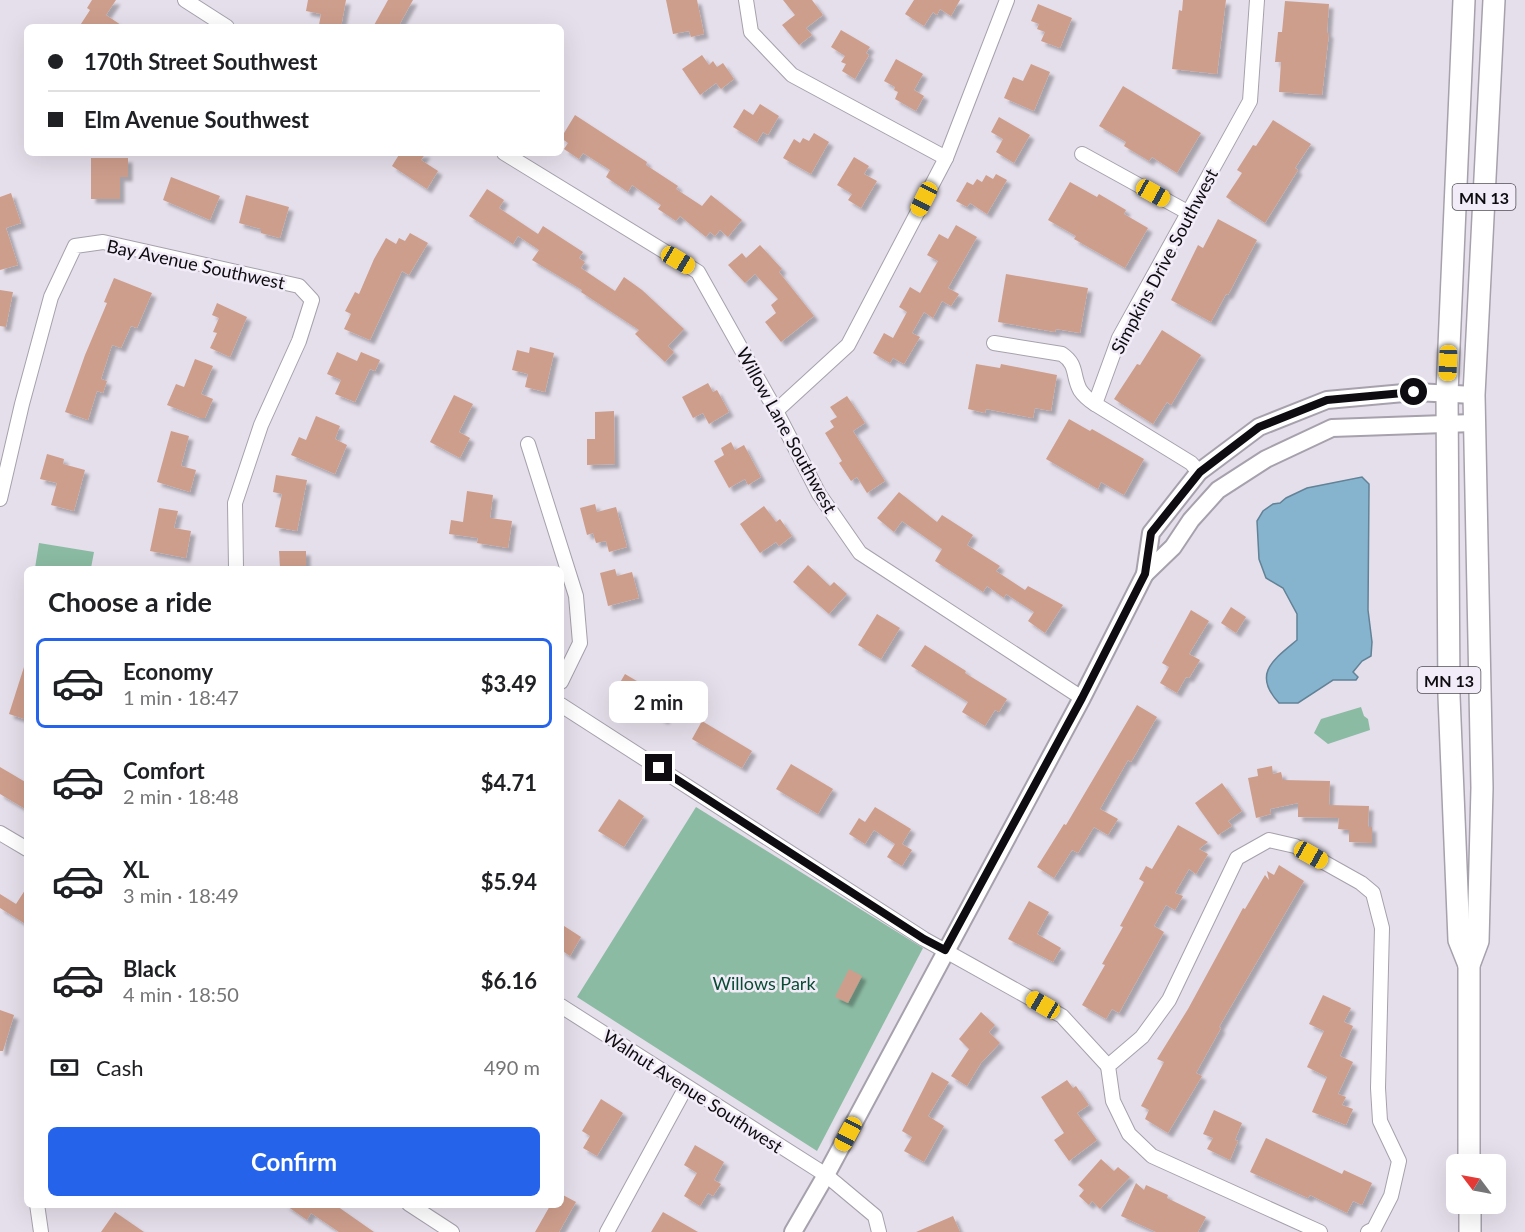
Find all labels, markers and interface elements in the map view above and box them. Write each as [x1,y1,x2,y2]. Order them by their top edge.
text: 170th Street Southwest [84,48,317,75]
text: Elm Avenue Southwest [84,106,309,133]
street label: Simpkins Drive Southwest [1106,164,1222,357]
car [1133,176,1173,210]
car [908,179,940,219]
road number: MN 13 [1452,184,1516,210]
street label: Bay Avenue Southwest [105,234,288,294]
car [658,243,698,277]
street label: Willow Lane Southwest [732,343,842,517]
car [1438,345,1458,381]
route start [1400,378,1427,405]
text: Choose a ride [48,585,212,618]
icon: car [51,656,105,710]
text: Economy [123,658,213,685]
road number: MN 13 [1418,667,1480,693]
text: $3.49 [481,670,537,697]
callout: 2 min [610,681,708,723]
text: 1 min · 18:47 [123,685,239,709]
text: 2 min [634,690,683,714]
route end [645,754,672,781]
icon: car [51,755,105,809]
text: Comfort [123,757,205,784]
text: $4.71 [481,769,537,796]
text: 2 min · 18:48 [123,784,239,808]
car [1291,838,1331,872]
icon: car [51,854,105,908]
text: XL [123,856,149,883]
text: $5.94 [481,868,537,895]
text: 3 min · 18:49 [123,883,239,907]
icon: car [51,953,105,1007]
text: Black [123,955,176,982]
text: $6.16 [481,967,537,994]
park label: Willows Park [712,972,816,994]
text: 4 min · 18:50 [123,982,239,1006]
car [1023,988,1063,1022]
street label: Walnut Avenue Southwest [599,1025,787,1158]
icon: cash [48,1051,81,1084]
text: Cash [96,1054,143,1081]
text: 490 m [484,1055,540,1079]
car [832,1114,864,1154]
button: Confirm [48,1127,540,1196]
north arrow [1446,1154,1506,1214]
map controls [1446,1154,1506,1214]

